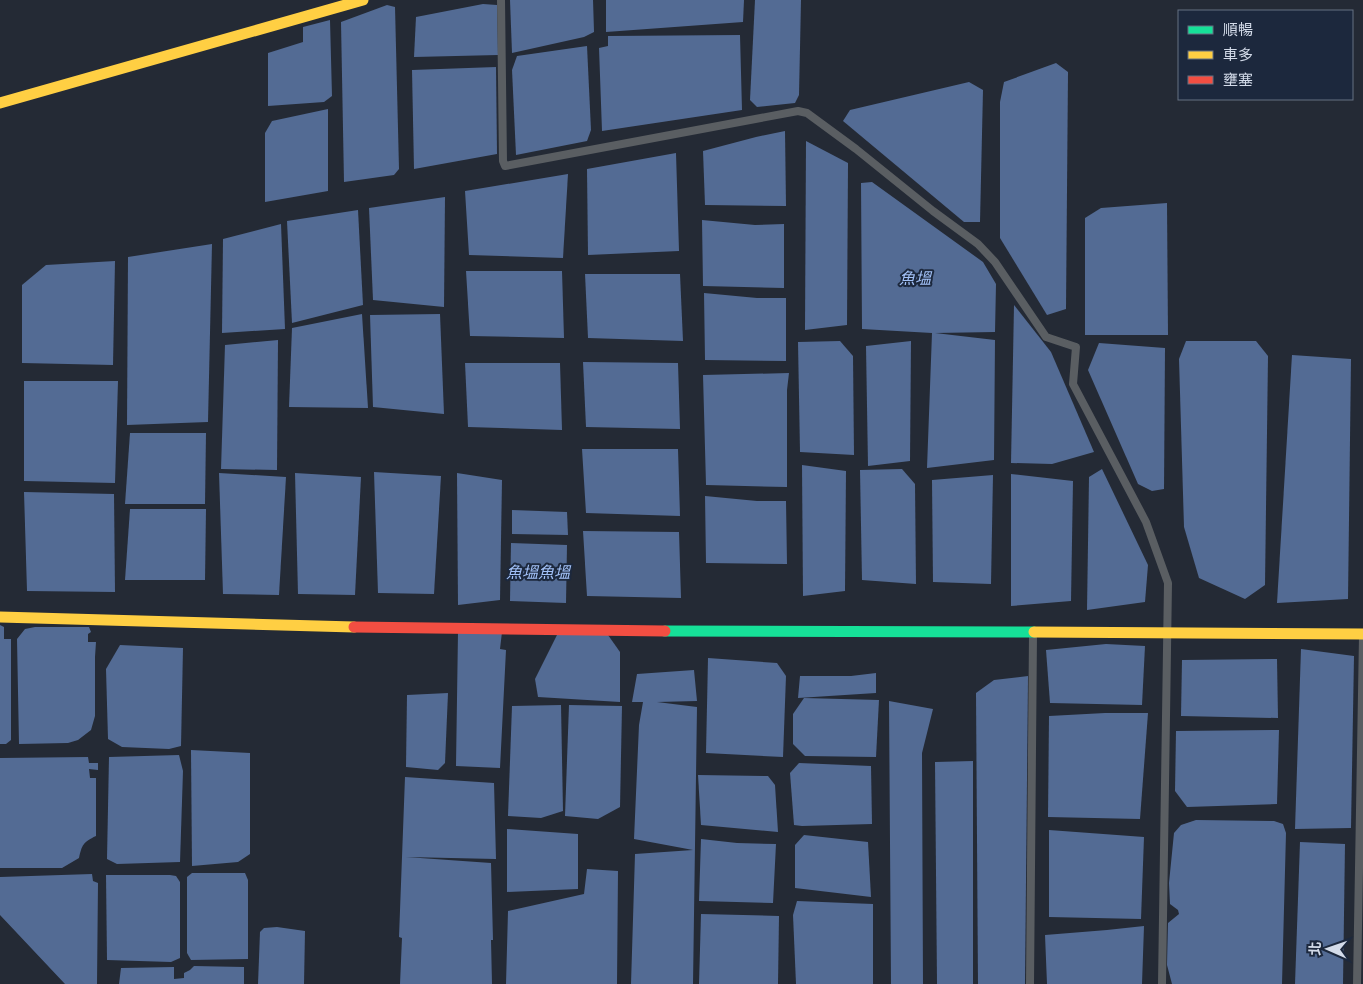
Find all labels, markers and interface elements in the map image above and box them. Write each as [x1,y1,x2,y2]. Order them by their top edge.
legend [1178,10,1353,100]
text: 順暢 [1223,22,1253,38]
text: 車多 [1223,47,1253,63]
text: 壅塞 [1223,72,1253,88]
water label: 魚塭 [899,270,933,287]
water label: 魚塭魚塭 [506,564,572,581]
north arrow [1303,924,1353,974]
text: 北 [1308,941,1323,956]

